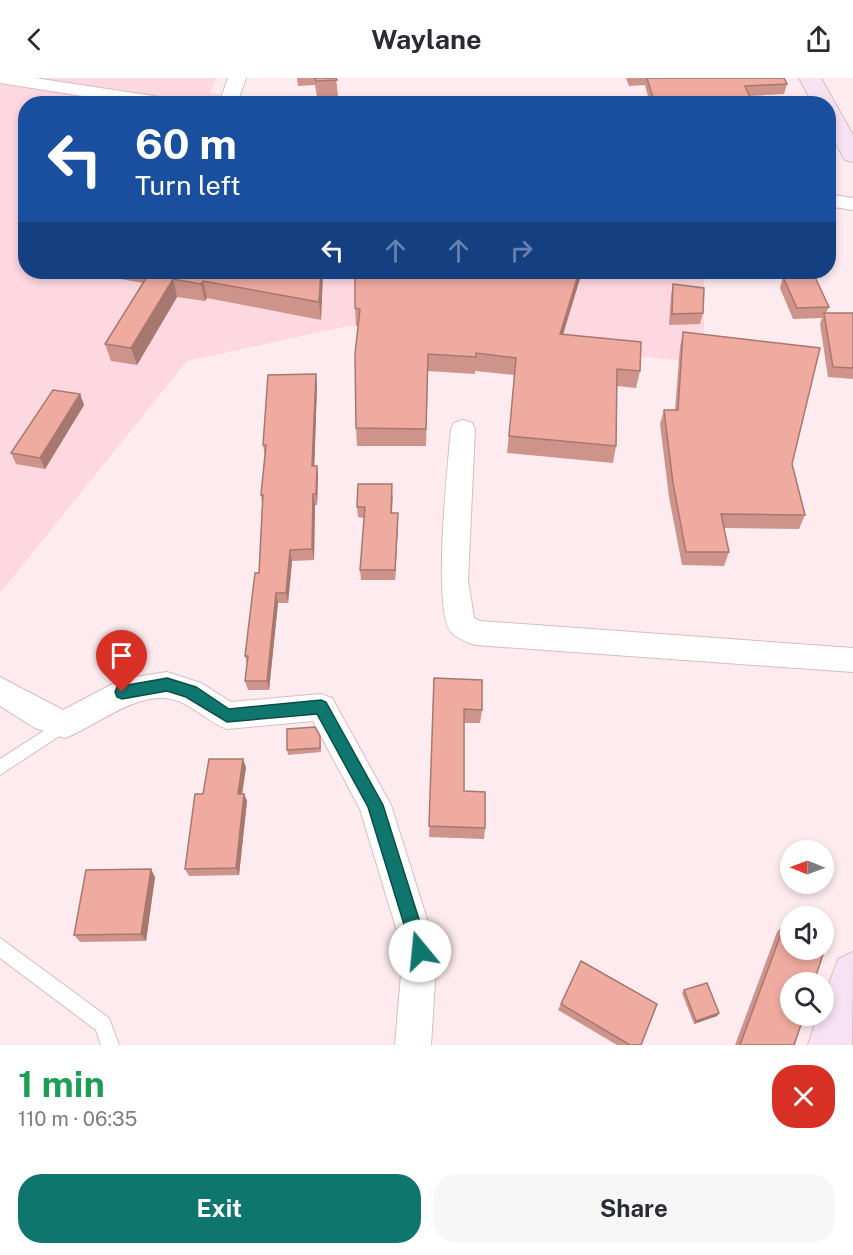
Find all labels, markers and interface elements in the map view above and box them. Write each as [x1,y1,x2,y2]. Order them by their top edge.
icon: back [18,23,51,56]
text: Waylane [371,23,482,55]
icon: share [802,23,835,56]
text: 60 m [135,119,237,168]
icon: left [36,120,114,198]
text: Turn left [135,169,241,201]
icon: left [316,234,349,267]
icon: ahead [379,234,412,267]
icon: ahead [442,234,475,267]
icon: right [505,234,538,267]
pin [96,630,147,692]
icon: arrive [105,639,138,672]
north arrow [780,840,834,894]
map controls [780,840,834,1026]
button: sound [780,906,834,960]
position arrow [388,919,452,983]
button: search [780,972,834,1026]
text: 1 min [18,1063,105,1105]
button: close [772,1065,835,1128]
text: 110 m · 06:35 [18,1107,137,1131]
button: Exit [18,1174,421,1243]
button: Share [433,1174,835,1243]

